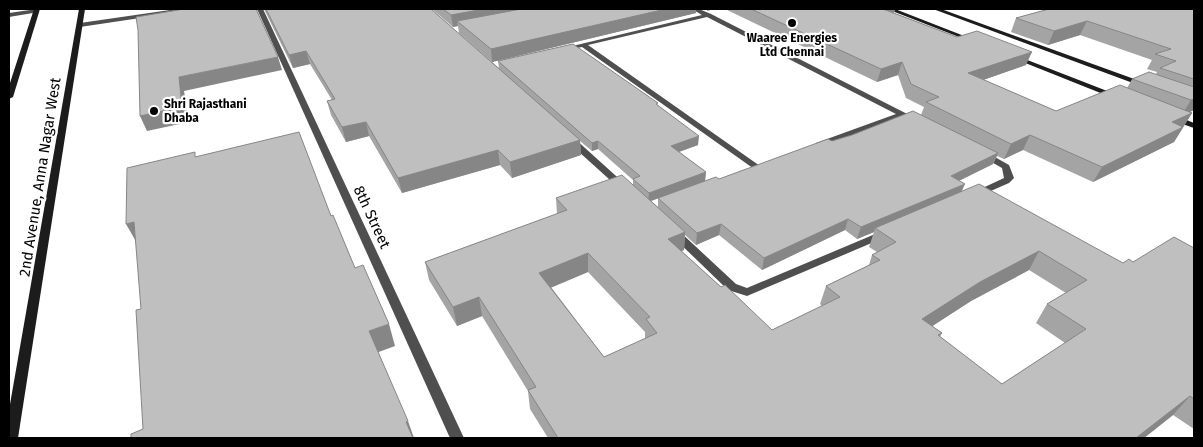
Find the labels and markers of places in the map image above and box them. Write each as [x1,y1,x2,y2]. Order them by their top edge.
marker: Waaree Energies Ltd Chennai [786,17,798,29]
place label: Waaree Energies Ltd Chennai [747,31,837,59]
place label: Shri Rajasthani Dhaba [164,97,247,125]
marker: Shri Rajasthani Dhaba [148,105,160,117]

